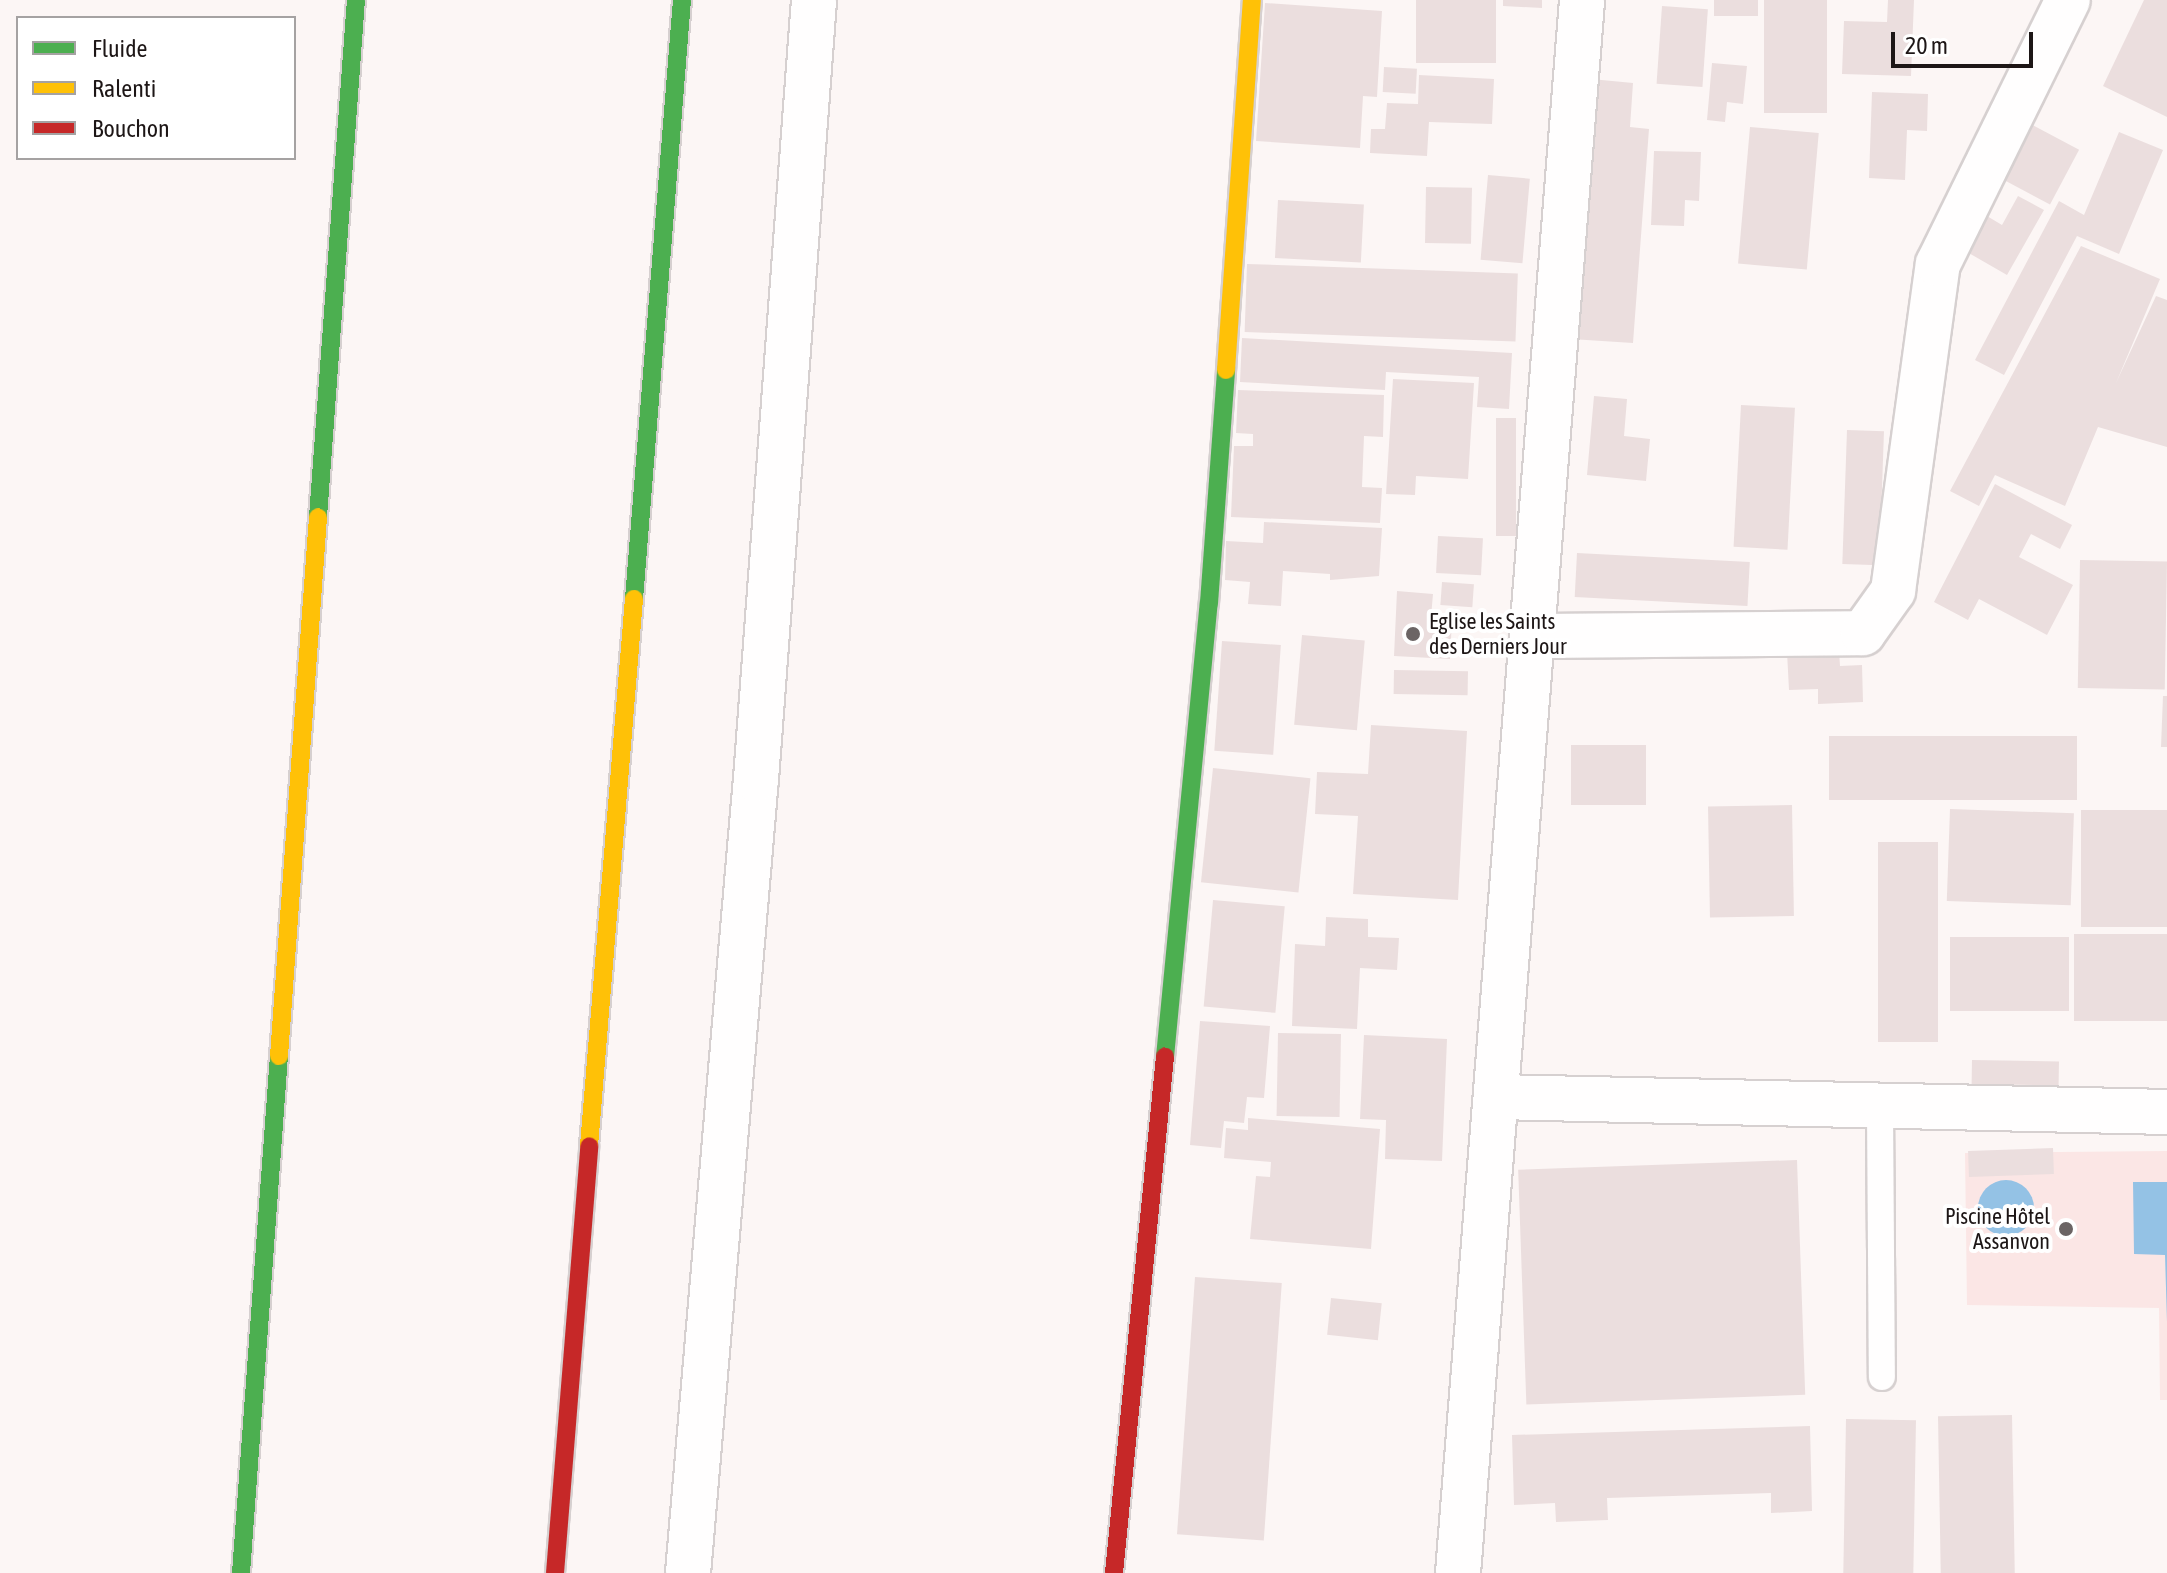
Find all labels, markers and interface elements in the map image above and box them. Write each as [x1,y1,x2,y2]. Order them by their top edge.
legend [16,16,296,160]
scale bar [1895,16,2037,66]
text: 20 m [1905,32,1948,59]
text: Fluide [92,35,147,62]
text: Ralenti [92,75,156,102]
text: Bouchon [92,115,170,142]
place label: Eglise les Saints des Derniers Jour [1429,608,1566,660]
marker: Eglise les Saints des Derniers Jour [1404,625,1422,643]
place label: Piscine Hôtel Assanvon [1945,1203,2050,1254]
marker: Piscine Hôtel Assanvon [2057,1220,2075,1238]

